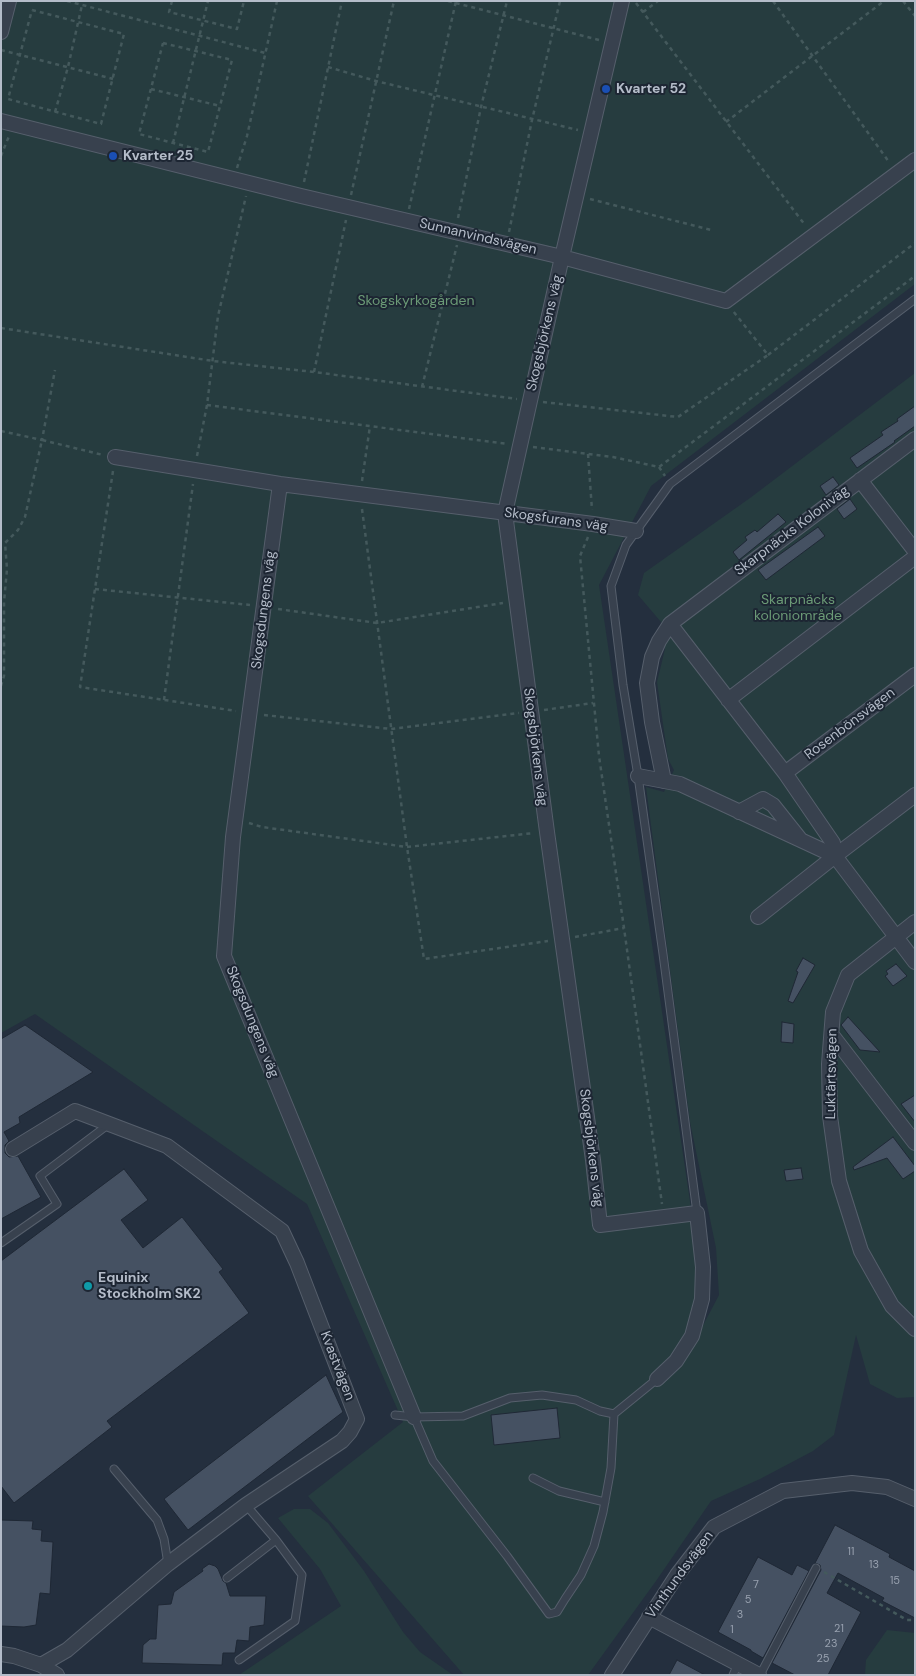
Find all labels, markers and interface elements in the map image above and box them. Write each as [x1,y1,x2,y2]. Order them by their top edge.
place label: Kvarter 52 [616,81,686,97]
marker: Kvarter 52 [600,83,612,95]
place label: Kvarter 25 [123,148,193,164]
marker: Kvarter 25 [107,150,119,162]
street label: Sunnanvindsvägen [418,215,538,259]
street label: Skogsbjörkens väg [523,273,567,393]
park label: Skogskyrkogården [357,293,475,309]
street label: Skarpnäcks Koloniväg [731,482,853,580]
street label: Skogsfurans väg [503,504,609,536]
street label: Skogsdungens väg [248,550,280,670]
park label: Skarpnäcks koloniområde [754,592,842,624]
street label: Rosenbönsvägen [801,684,899,764]
street label: Skogsbjörkens väg [519,687,551,807]
street label: Skogsdungens väg [222,964,282,1080]
street label: Luktärtsvägen [823,1028,841,1120]
street label: Skogsbjörkens väg [575,1088,607,1208]
place label: Equinix Stockholm SK2 [98,1270,201,1302]
marker: Equinix Stockholm SK2 [82,1280,94,1292]
street label: Kvastvägen [316,1329,358,1403]
street label: Vinthundsvägen [643,1528,717,1622]
house number: 11 [848,1545,854,1559]
house number: 13 [869,1558,879,1572]
house number: 15 [890,1574,900,1588]
house number: 7 [753,1578,759,1592]
house number: 5 [745,1593,751,1607]
house number: 3 [737,1608,743,1622]
house number: 21 [834,1622,844,1636]
house number: 1 [730,1623,734,1637]
house number: 23 [825,1637,837,1651]
house number: 25 [816,1652,830,1666]

